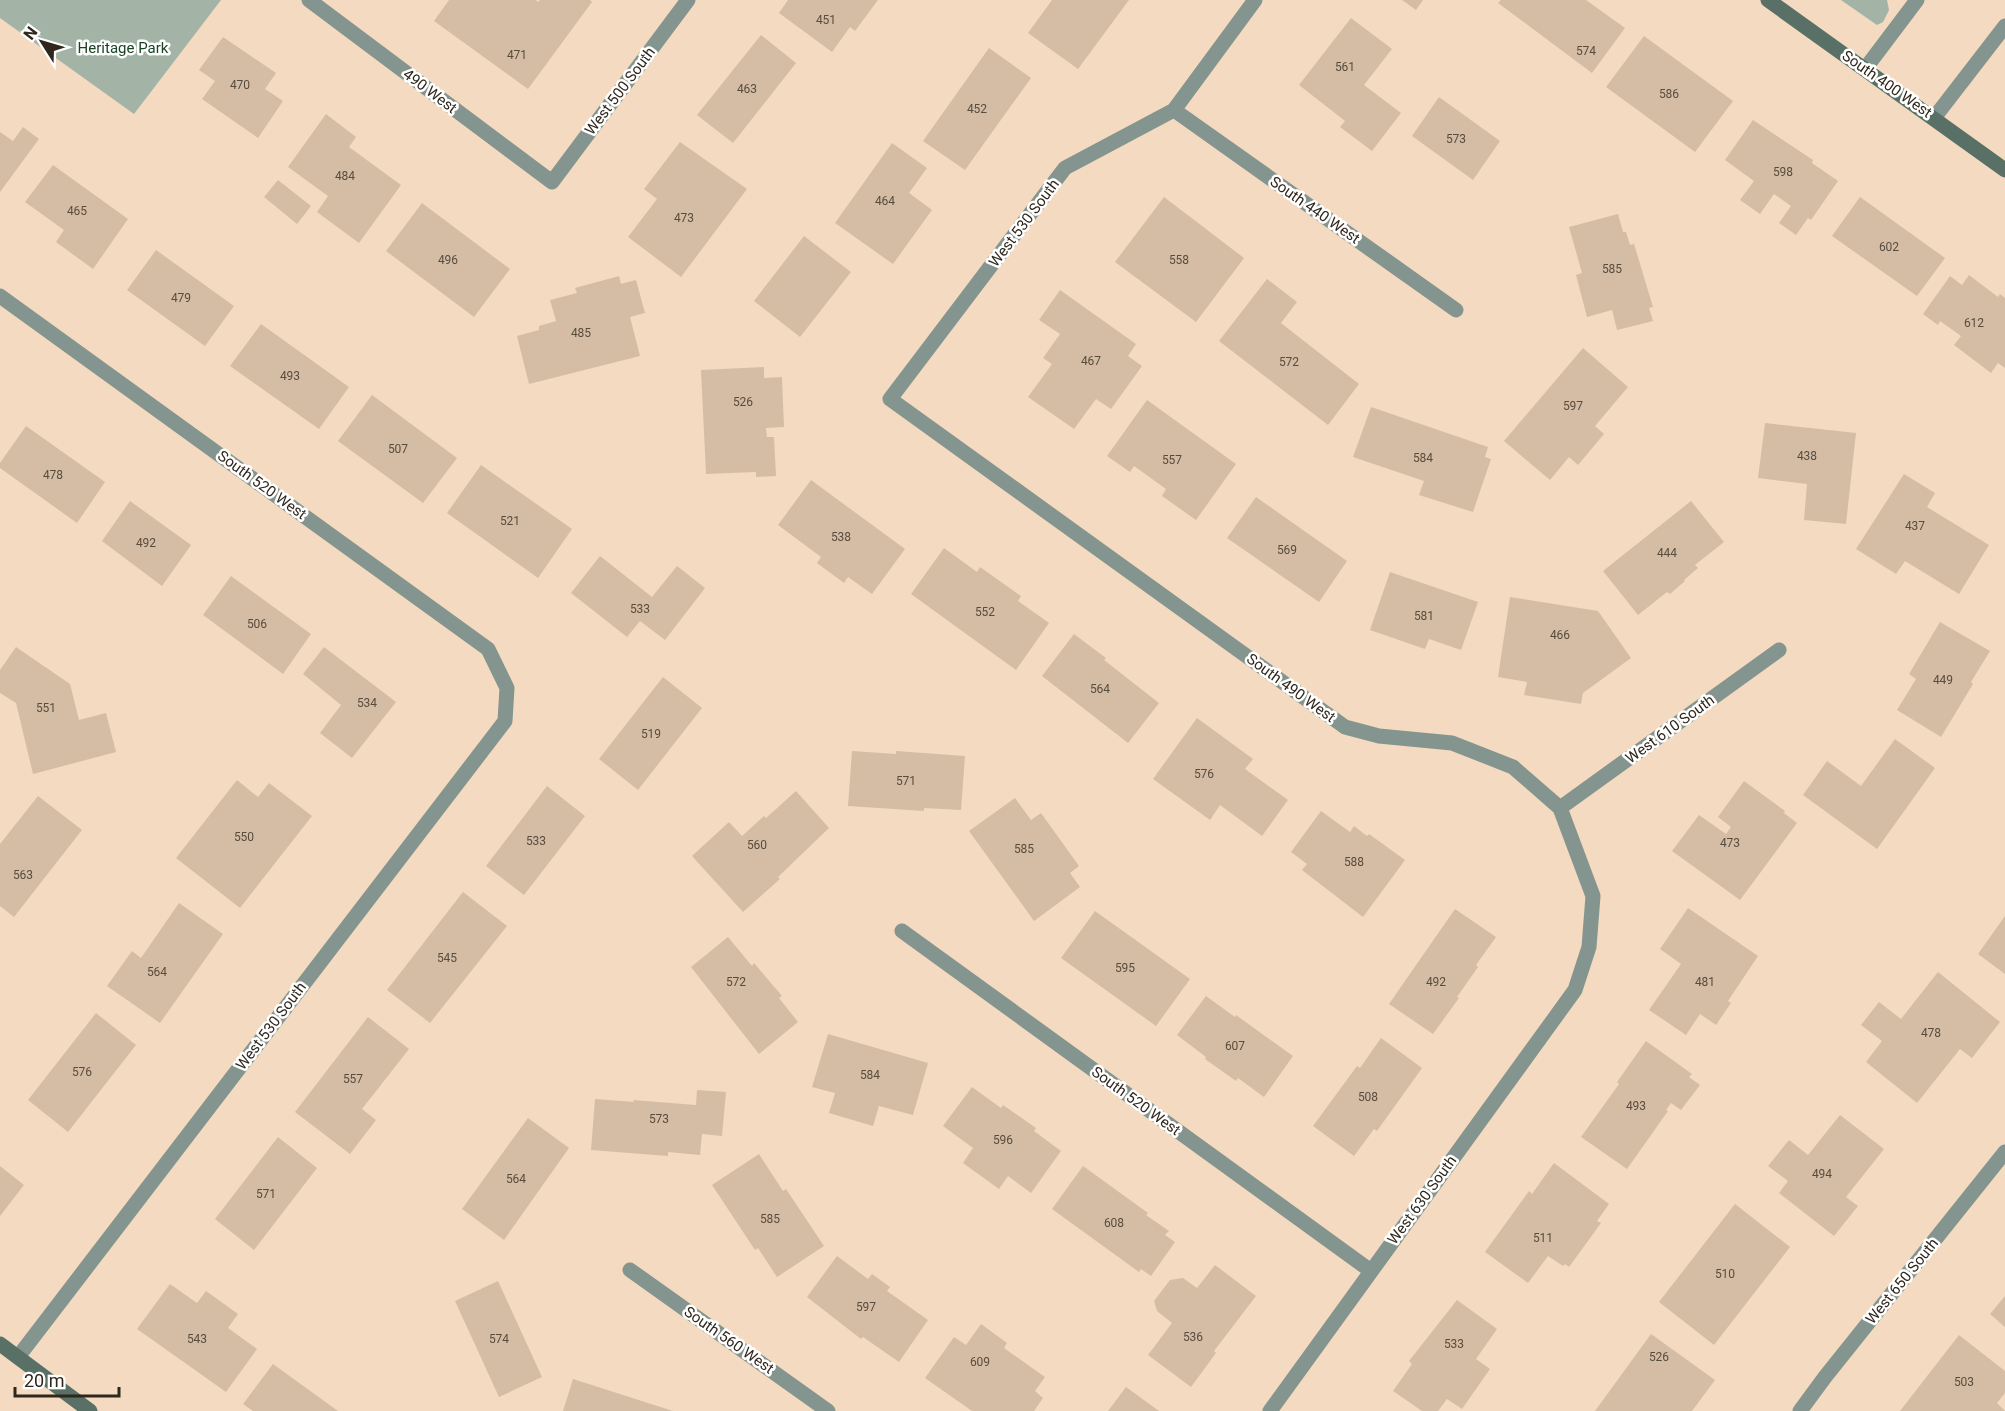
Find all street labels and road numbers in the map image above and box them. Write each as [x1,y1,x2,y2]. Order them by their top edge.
street label: West 500 South [581,44,659,138]
street label: South 400 West [1839,46,1935,122]
street label: 490 West [400,65,461,117]
street label: South 440 West [1267,172,1363,248]
street label: West 530 South [985,176,1063,270]
street label: South 520 West [214,447,310,523]
street label: South 490 West [1243,650,1339,726]
street label: West 610 South [1622,691,1718,767]
street label: West 530 South [232,979,310,1073]
street label: South 520 West [1088,1063,1184,1139]
street label: West 630 South [1384,1152,1460,1248]
street label: West 650 South [1862,1234,1942,1328]
street label: South 560 West [681,1302,777,1378]

